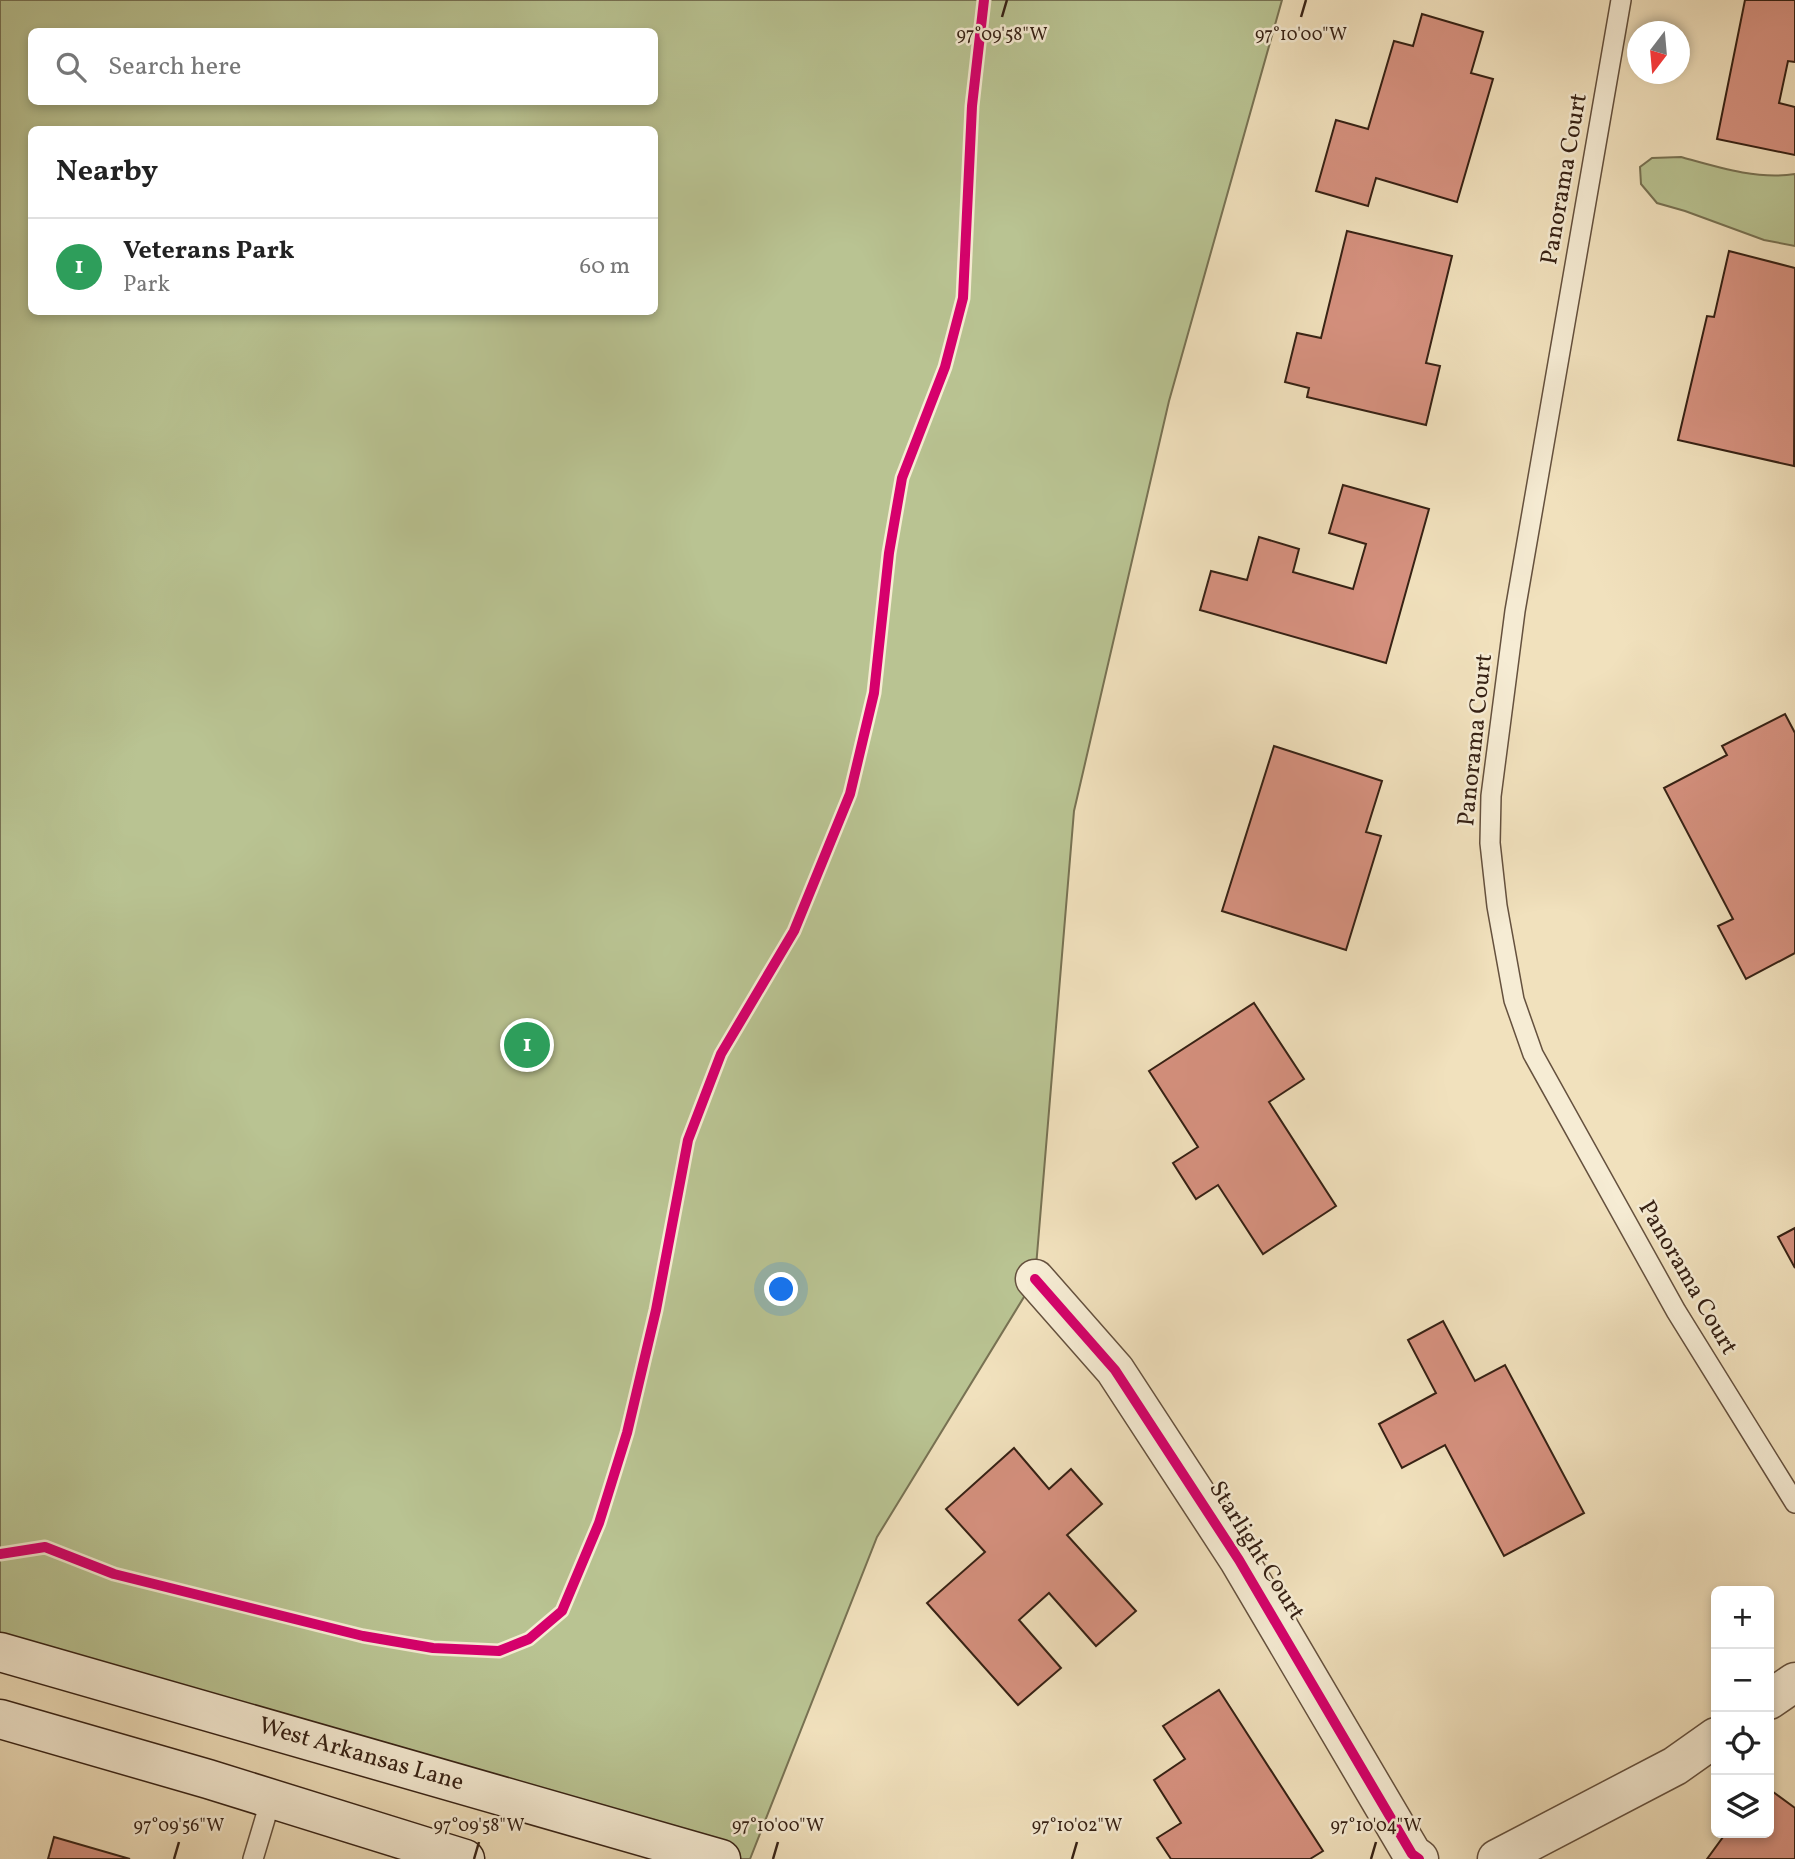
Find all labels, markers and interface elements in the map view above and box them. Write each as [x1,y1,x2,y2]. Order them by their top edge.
north arrow [1627,21,1690,84]
text: 97°09'58"W [957,23,1047,48]
text: 97°10'00"W [1255,23,1347,48]
search box [28,28,658,105]
icon: search [52,48,90,86]
text: Search here [108,49,241,85]
street label: Panorama Court [1533,91,1597,267]
text: Nearby [56,151,158,193]
text: Veterans Park [123,233,295,269]
text: 1 [74,251,84,283]
text: 60 m [580,251,630,283]
text: Park [123,269,170,301]
street label: Panorama Court [1450,652,1502,828]
pin: 1 [504,1019,550,1071]
street label: Panorama Court [1629,1194,1745,1362]
your location [764,1272,798,1306]
street label: Starlight Court [1200,1475,1312,1627]
map controls [1711,1586,1774,1838]
button: + [1711,1586,1774,1649]
button: − [1711,1649,1774,1712]
street label: West Arkansas Lane [255,1709,467,1801]
button: locate [1711,1712,1774,1775]
button: layers [1711,1775,1774,1838]
text: 97°09'56"W [134,1814,224,1839]
text: 97°09'58"W [434,1814,524,1839]
text: 97°10'00"W [732,1814,824,1839]
text: 97°10'02"W [1032,1814,1122,1839]
text: 97°10'04"W [1330,1814,1422,1839]

